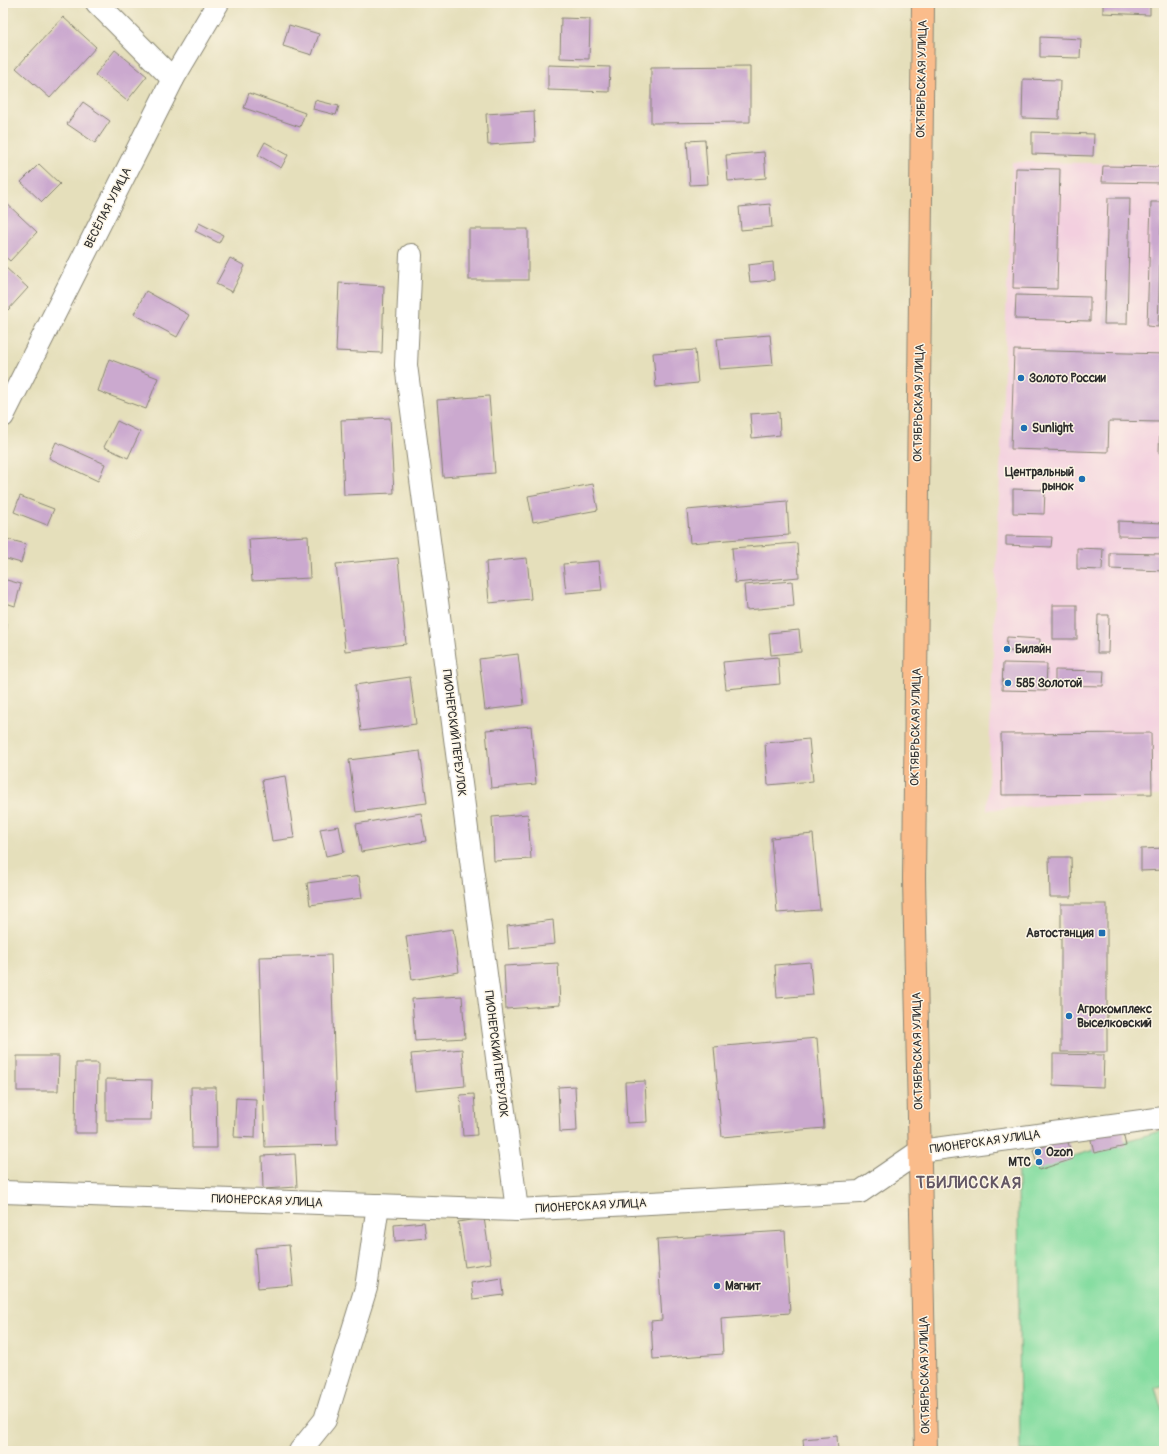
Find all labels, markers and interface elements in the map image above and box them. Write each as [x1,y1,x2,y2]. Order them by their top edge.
street label: ОКТЯБРЬСКАЯ УЛИЦА [913,20,931,138]
street label: ВЕСЁЛАЯ УЛИЦА [80,164,135,251]
street label: ОКТЯБРЬСКАЯ УЛИЦА [910,344,928,462]
place label: Золото России [1029,371,1106,386]
marker: Золото России [1016,373,1026,383]
place label: Sunlight [1032,421,1075,436]
marker: Sunlight [1019,423,1029,433]
place label: Центральный рынок [1005,465,1075,494]
marker: Центральный рынок [1077,474,1087,484]
place label: Билайн [1015,642,1051,657]
marker: Билайн [1002,644,1012,654]
street label: ОКТЯБРЬСКАЯ УЛИЦА [907,668,925,786]
street label: ПИОНЕРСКИЙ ПЕРЕУЛОК [439,669,469,797]
place label: 585 Золотой [1016,676,1083,691]
marker: 585 Золотой [1003,678,1013,688]
place label: Автостанция [1026,926,1094,941]
marker: Автостанция [1097,928,1107,938]
street label: ПИОНЕРСКИЙ ПЕРЕУЛОК [481,990,511,1118]
street label: ОКТЯБРЬСКАЯ УЛИЦА [909,992,927,1110]
place label: Агрокомплекс Выселковский [1077,1002,1152,1031]
marker: Агрокомплекс Выселковский [1064,1011,1074,1021]
street label: ПИОНЕРСКАЯ УЛИЦА [929,1127,1041,1157]
place label: Ozon [1046,1145,1073,1160]
marker: Ozon [1033,1147,1043,1157]
place label: МТС [1008,1155,1032,1170]
marker: МТС [1034,1157,1044,1167]
district label: ТБИЛИССКАЯ [915,1173,1022,1193]
street label: ПИОНЕРСКАЯ УЛИЦА [211,1192,323,1210]
street label: ПИОНЕРСКАЯ УЛИЦА [535,1196,647,1216]
place label: Магнит [725,1279,762,1294]
marker: Магнит [712,1281,722,1291]
street label: ОКТЯБРЬСКАЯ УЛИЦА [916,1316,934,1434]

